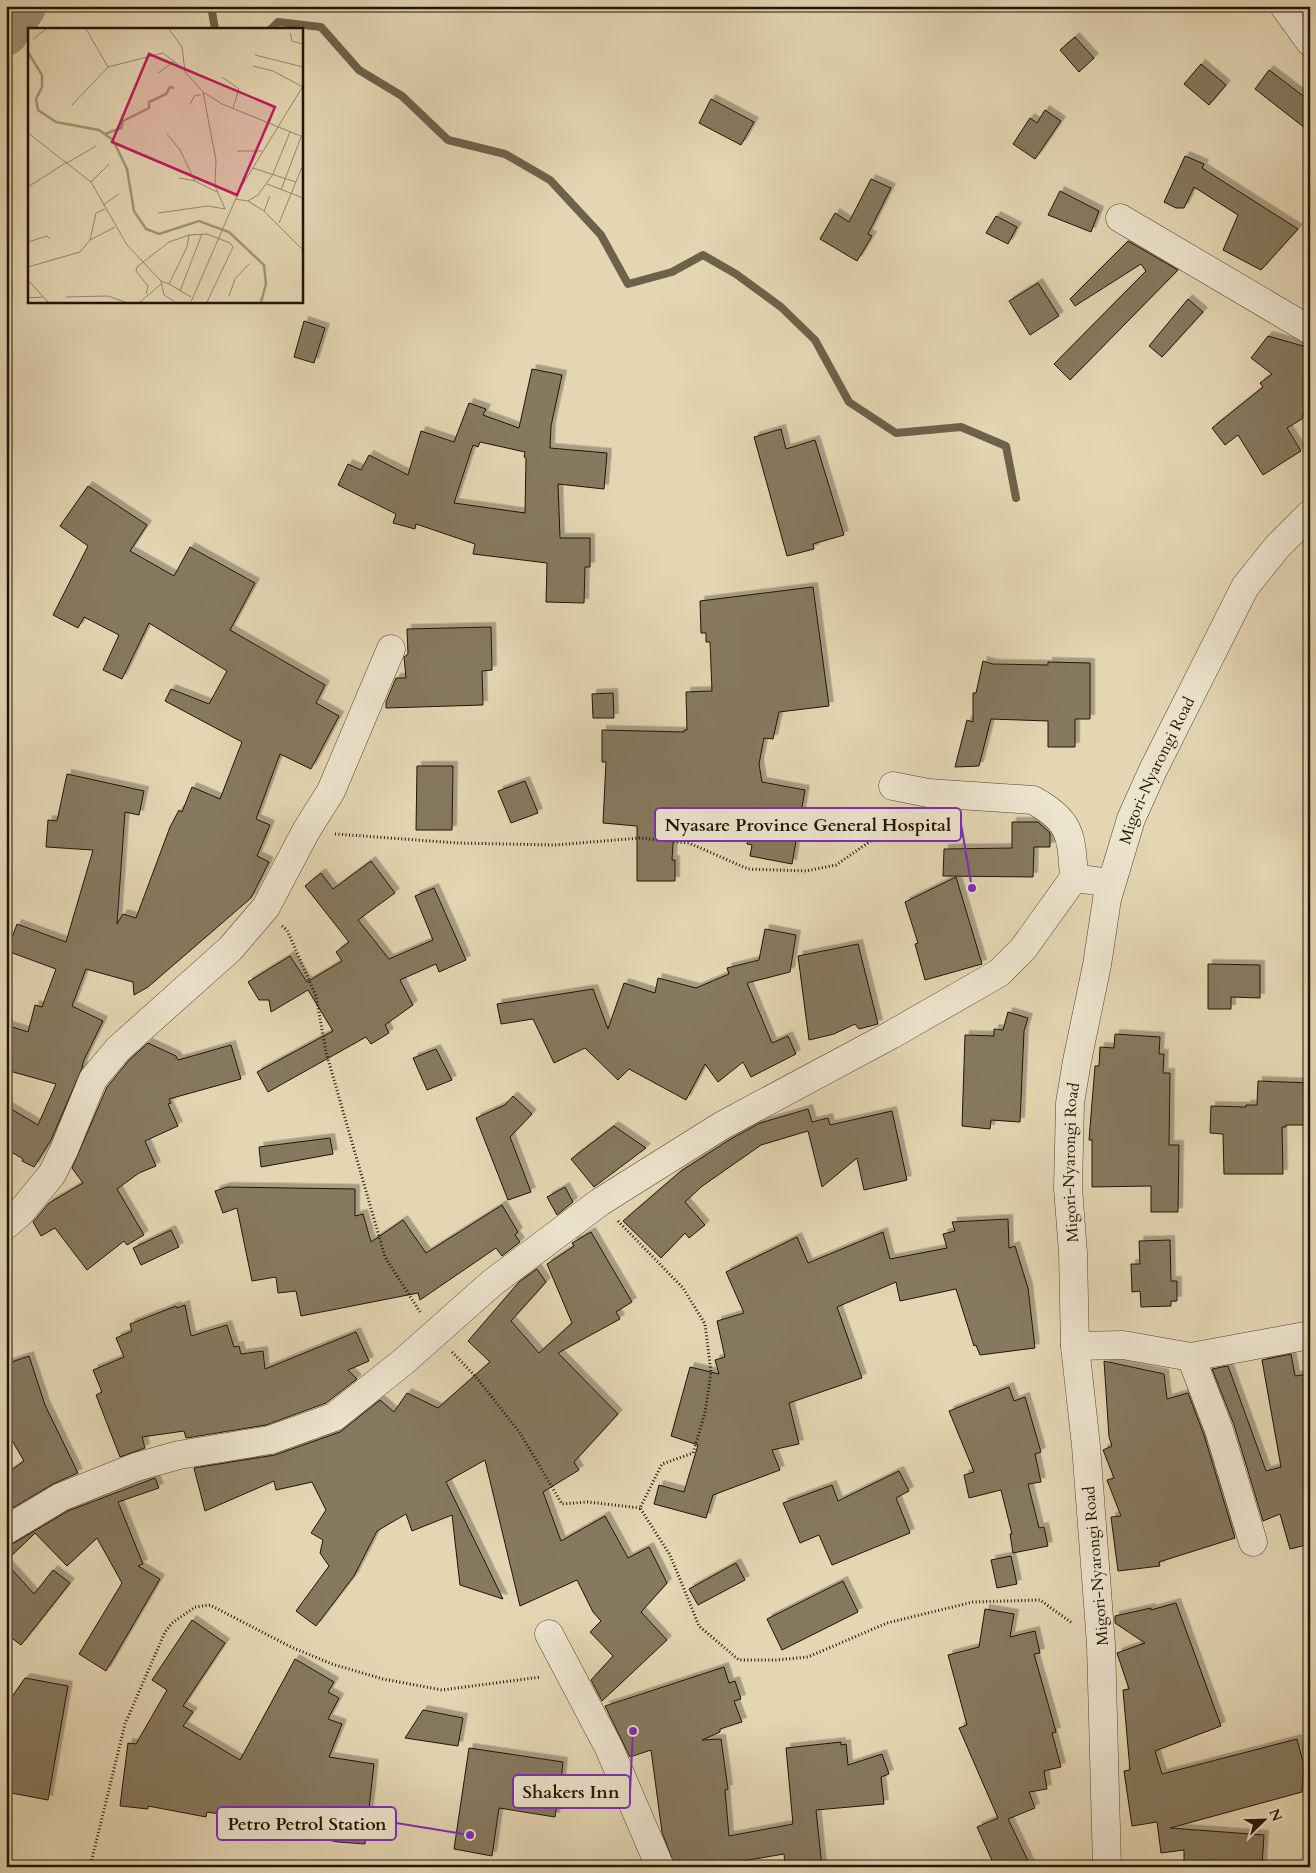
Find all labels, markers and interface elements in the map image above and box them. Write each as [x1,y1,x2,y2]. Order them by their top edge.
inset map [28,28,302,302]
street label: Migori-Nyarongi Road [1114,693,1200,847]
callout: Nyasare Province General Hospital [655,808,961,841]
text: Nyasare Province General Hospital [665,813,951,838]
street label: Migori-Nyarongi Road [1058,1081,1085,1243]
street label: Migori-Nyarongi Road [1078,1485,1114,1647]
callout: Shakers Inn [513,1775,630,1808]
text: Shakers Inn [522,1780,620,1805]
north arrow [1238,1796,1288,1846]
text: N [1264,1806,1287,1824]
callout: Petro Petrol Station [217,1807,396,1840]
text: Petro Petrol Station [227,1812,387,1837]

